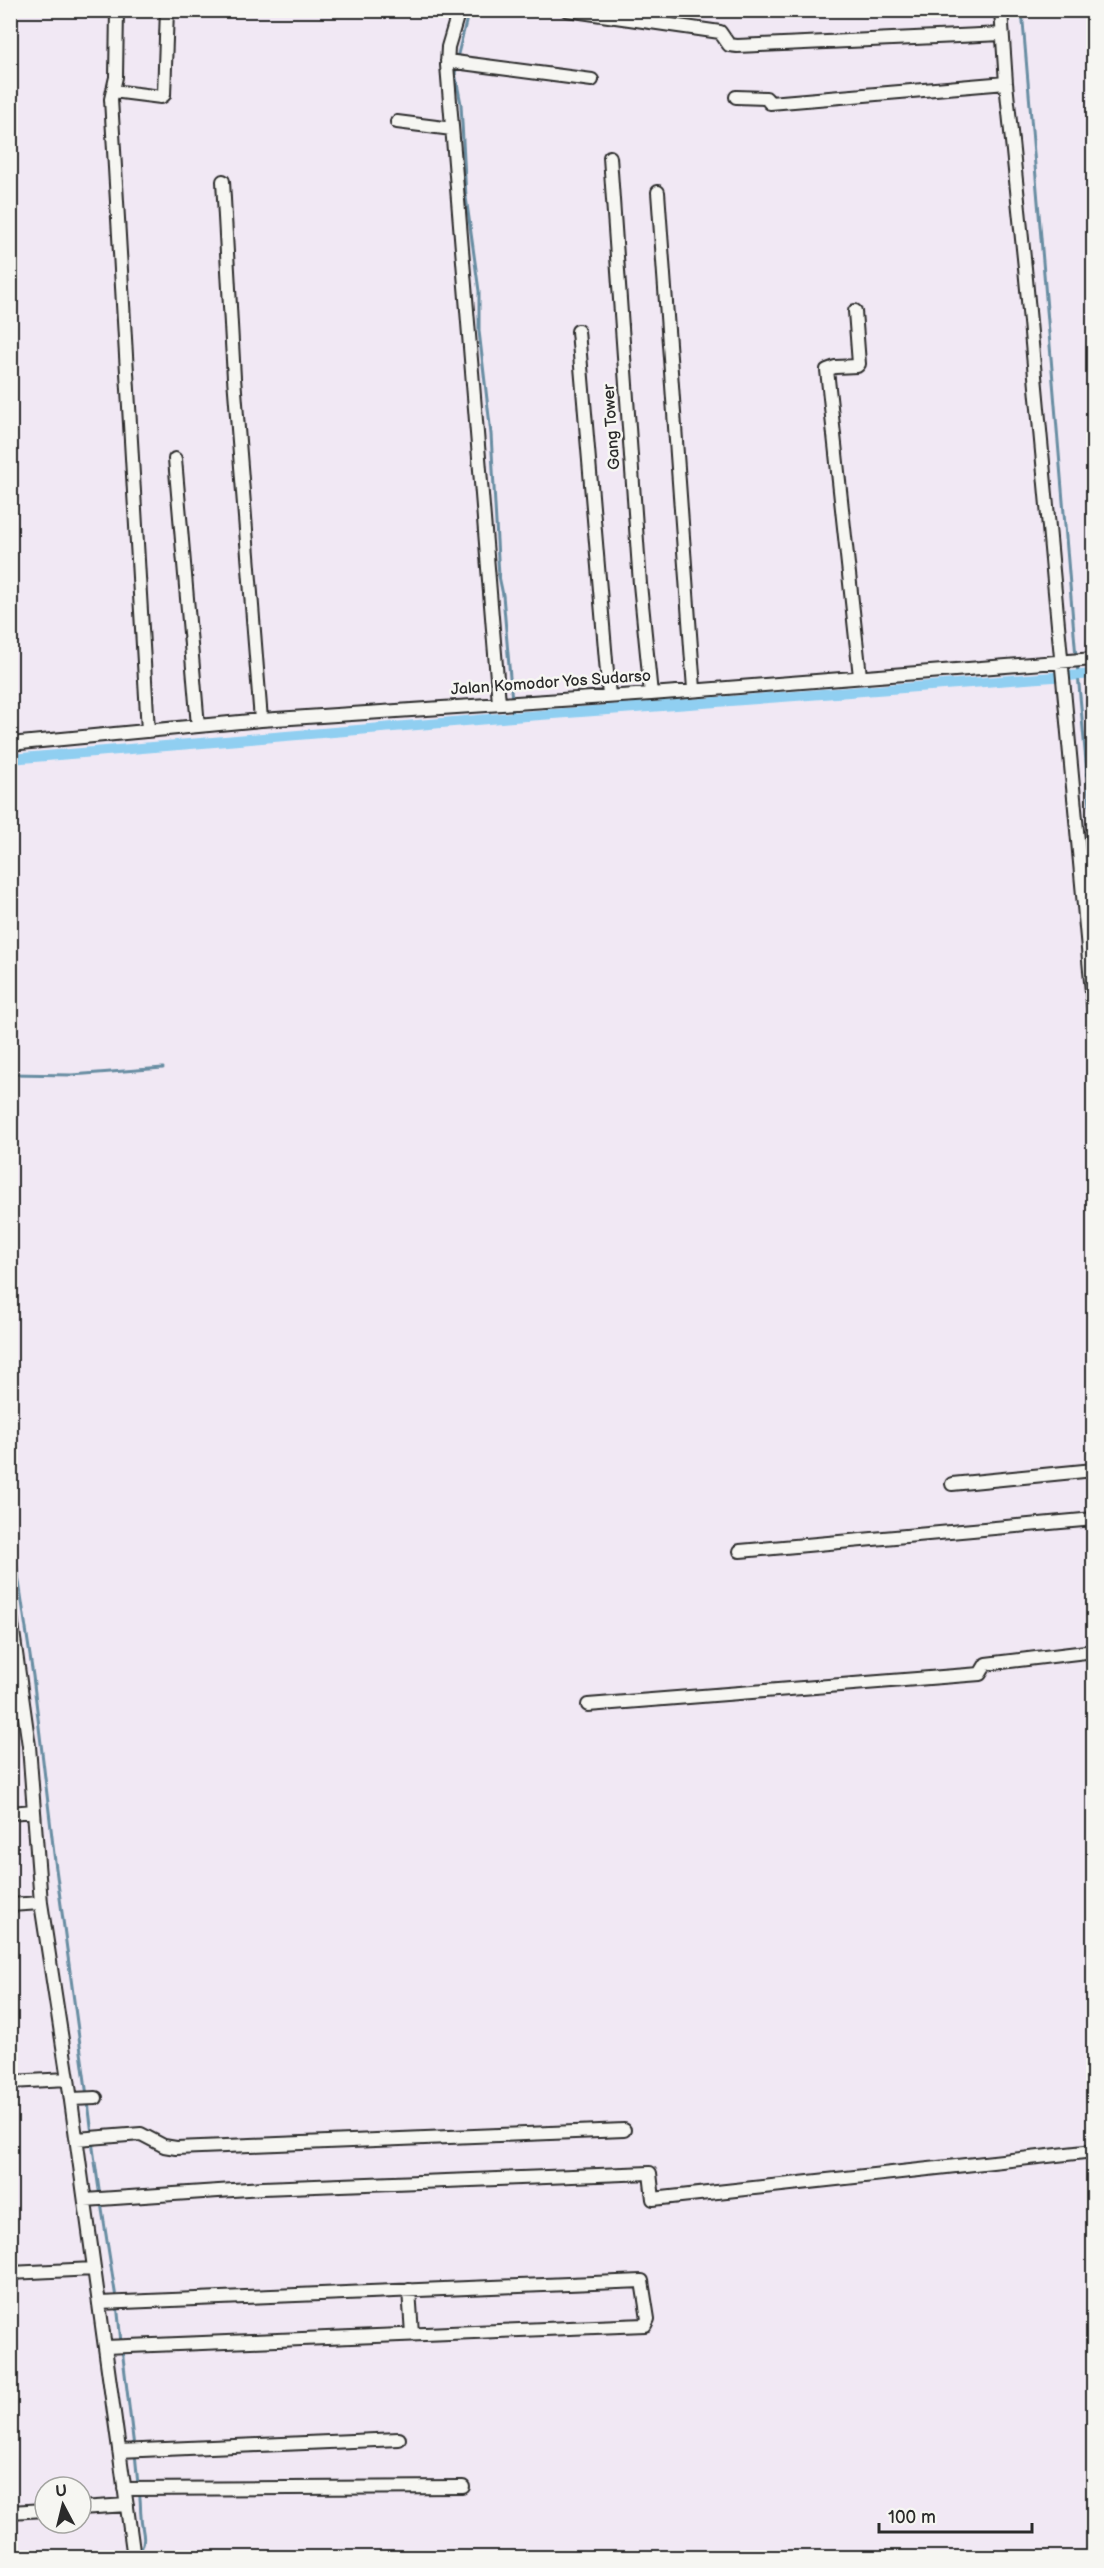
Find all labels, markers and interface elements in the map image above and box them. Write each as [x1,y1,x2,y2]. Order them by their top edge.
street label: Gang Tower [600,383,624,471]
street label: Jalan Komodor Yos Sudarso [450,667,652,699]
north arrow [33,2475,93,2535]
text: U [55,2481,68,2502]
scale bar [879,2496,1032,2534]
text: 100 m [888,2507,936,2528]

